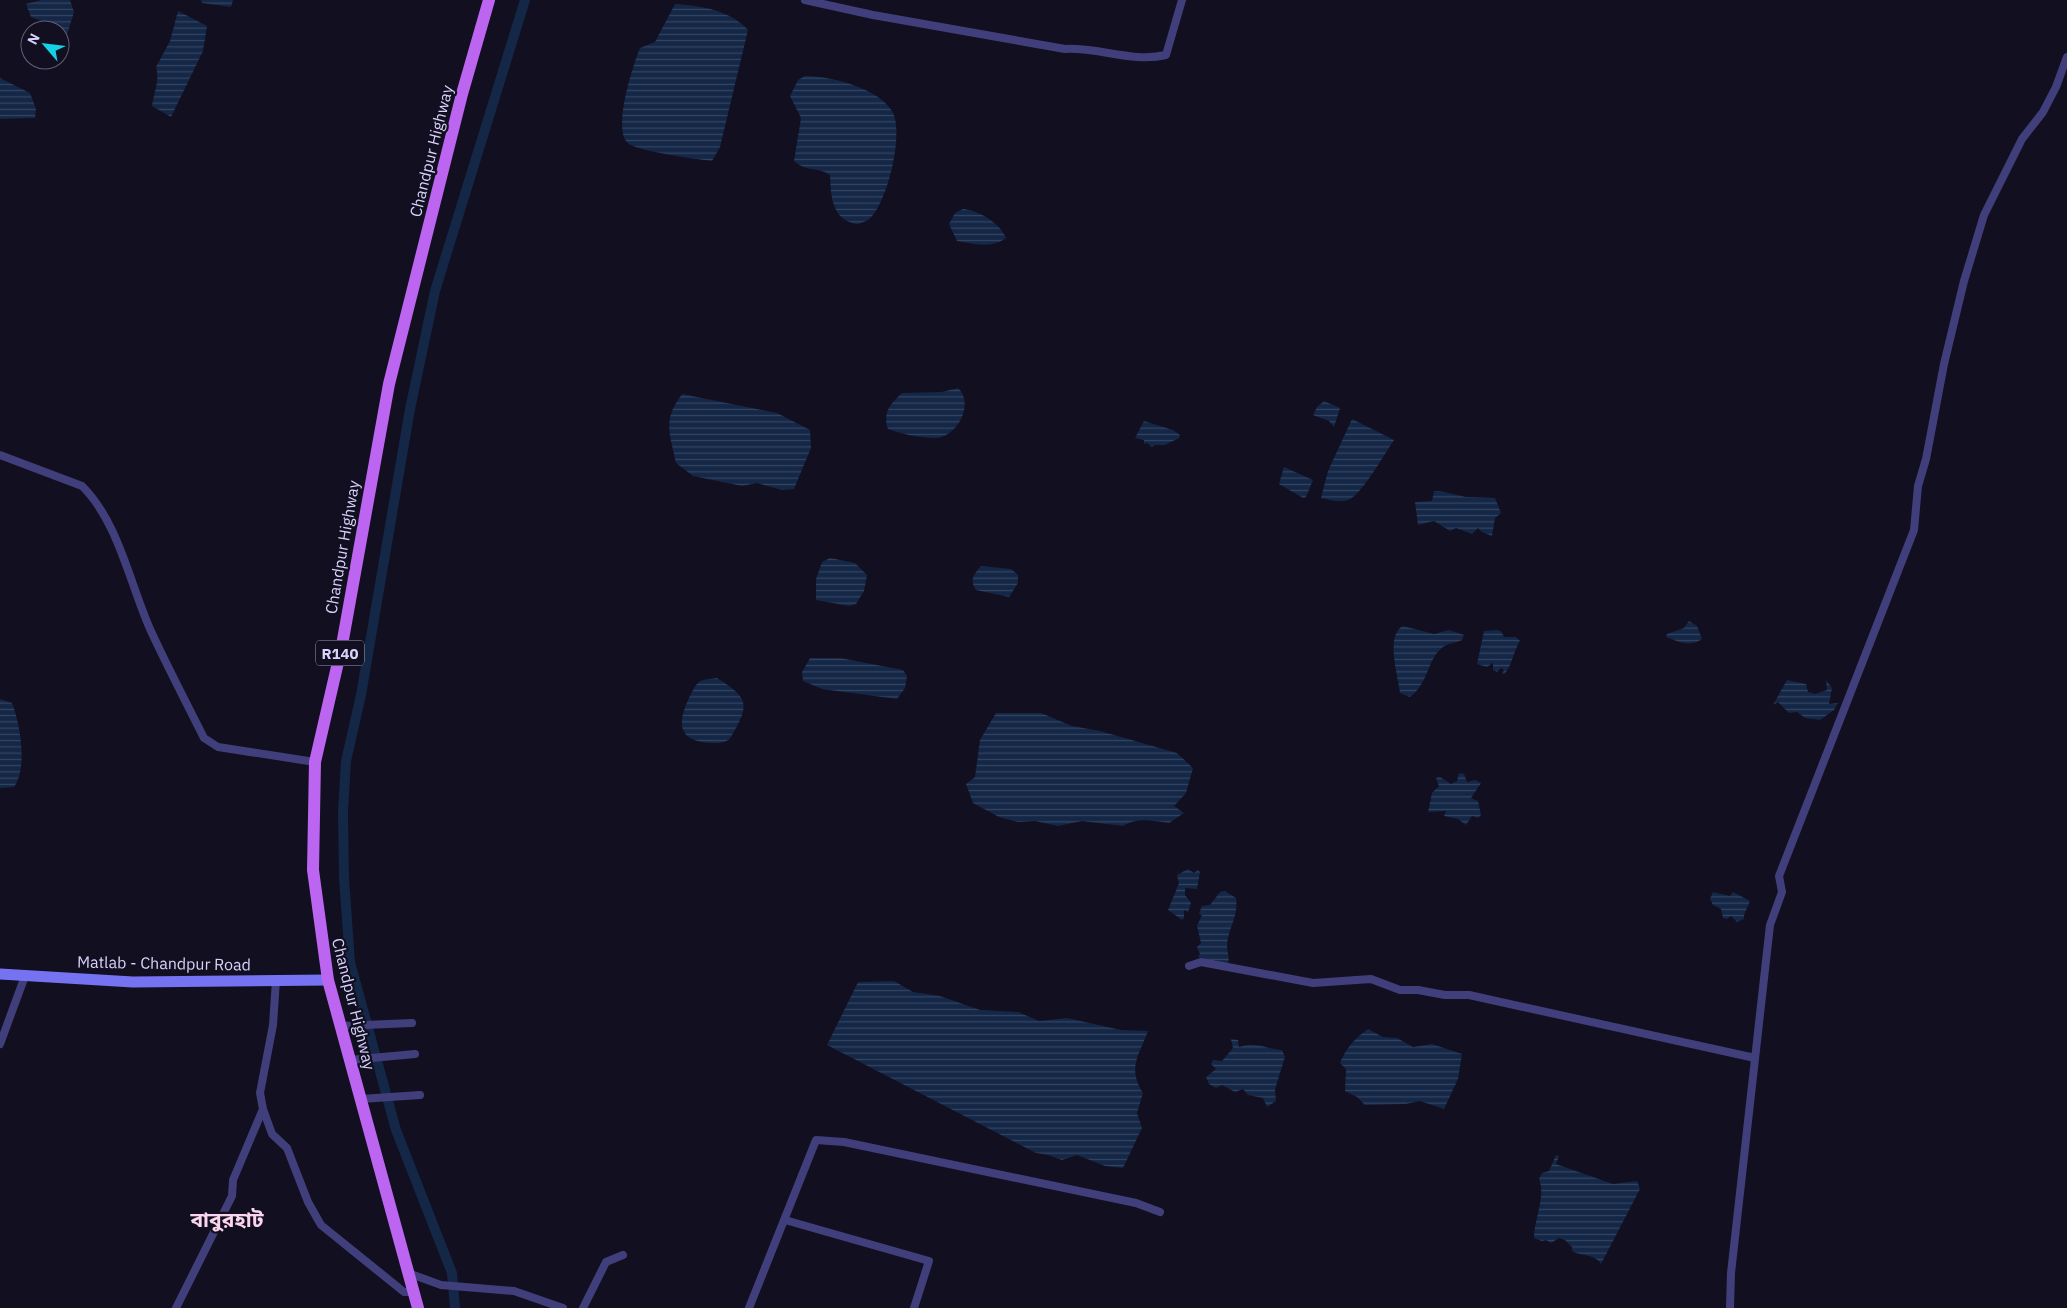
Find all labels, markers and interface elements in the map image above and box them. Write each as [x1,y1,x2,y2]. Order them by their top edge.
north arrow [20,20,70,70]
text: N [23,30,44,48]
street label: Chandpur Highway [405,83,457,219]
street label: Chandpur Highway [320,479,364,615]
road number: R140 [316,640,364,666]
street label: Chandpur Highway [328,936,380,1072]
street label: Matlab - Chandpur Road [77,951,251,975]
district label: বাবুরহাট [189,1205,264,1233]

